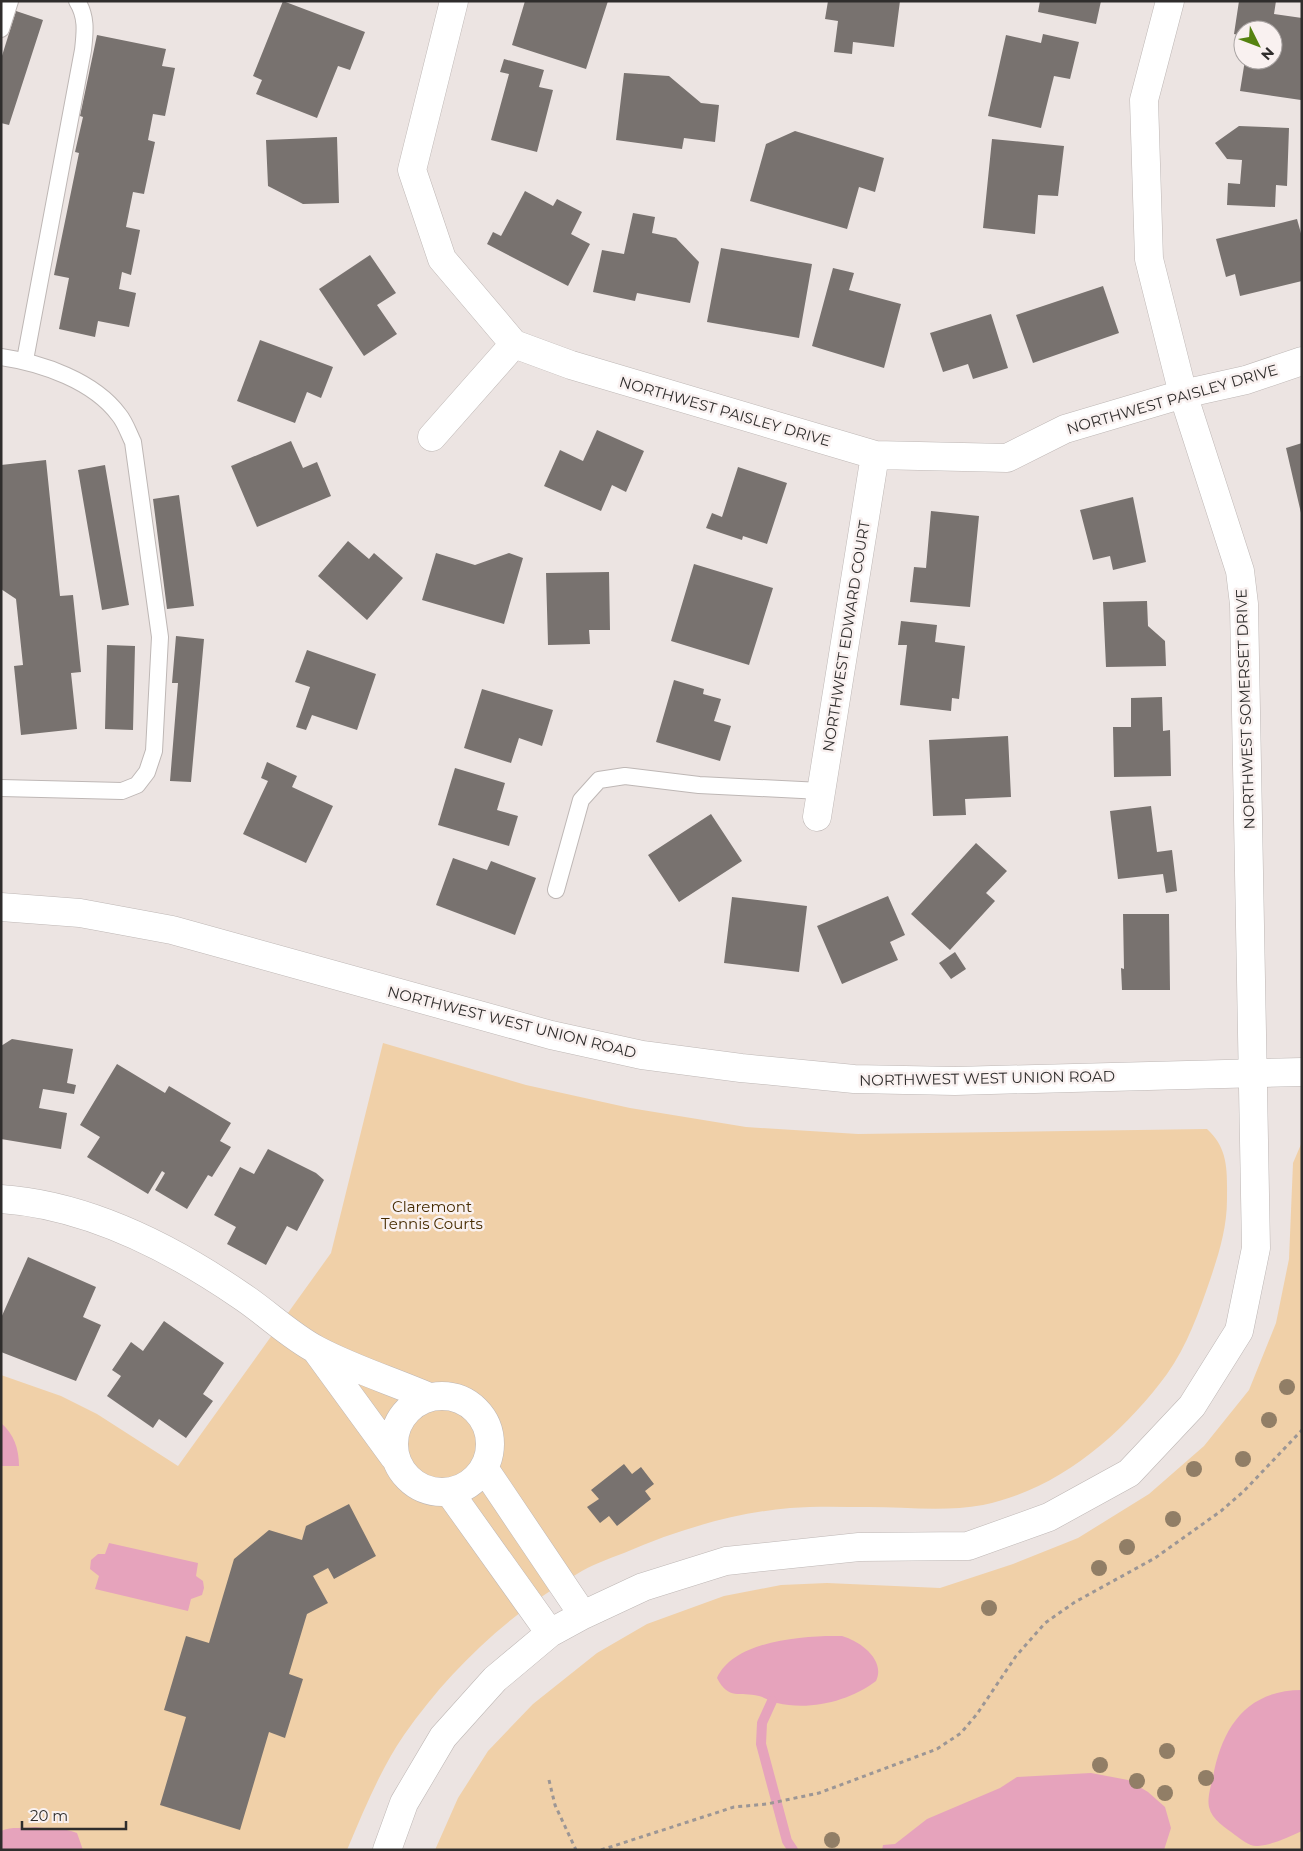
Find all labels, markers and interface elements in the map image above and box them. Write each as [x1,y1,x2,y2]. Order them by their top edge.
north arrow [1233,20,1283,70]
text: N [1257,43,1278,64]
street label: NORTHWEST PAISLEY DRIVE [1064,360,1280,438]
street label: NORTHWEST PAISLEY DRIVE [617,372,833,450]
street label: NORTHWEST EDWARD COURT [818,518,874,753]
street label: NORTHWEST SOMERSET DRIVE [1231,588,1259,830]
street label: NORTHWEST WEST UNION ROAD [386,982,638,1062]
street label: NORTHWEST WEST UNION ROAD [859,1066,1115,1090]
park label: Claremont Tennis Courts [381,1197,483,1233]
scale bar [22,1798,126,1830]
text: 20 m [30,1806,68,1825]

